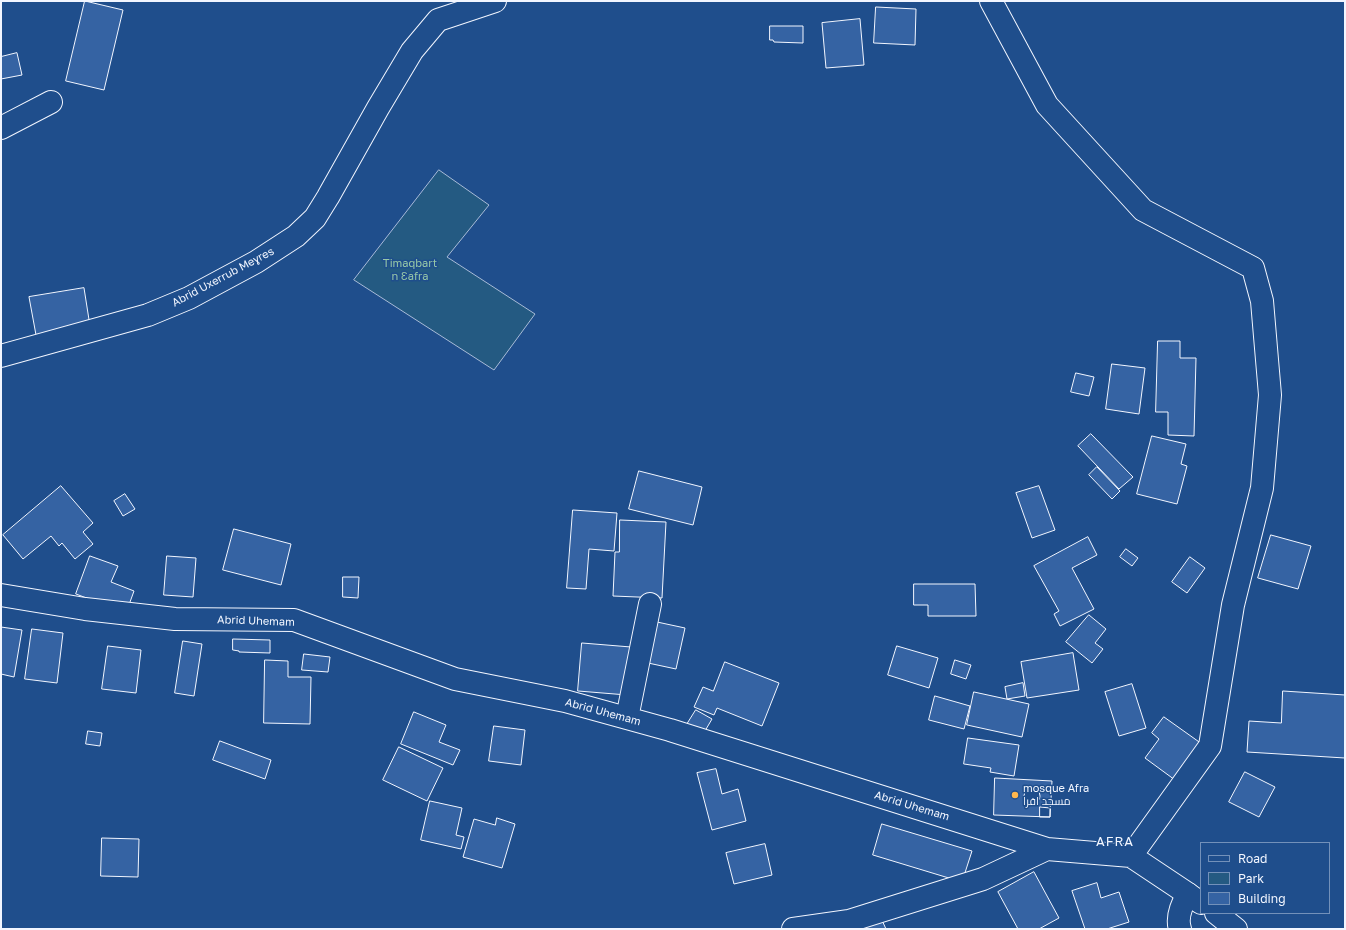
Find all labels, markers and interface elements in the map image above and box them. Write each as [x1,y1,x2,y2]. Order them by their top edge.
street label: Abrid Uxerrub Meɣres [170,245,276,309]
park label: Timaqbart n Ɛafra [383,257,437,283]
street label: Abrid Uhemam [217,613,295,629]
street label: Abrid Uhemam [564,696,642,728]
place label: mosque Afra مسجد افرا [1023,782,1089,808]
street label: Abrid Uhemam [873,788,951,824]
marker: mosque Afra مسجد افرا [1010,790,1020,800]
district label: AFRA [1096,834,1134,850]
legend [1200,842,1330,914]
text: Road [1238,851,1267,866]
text: Park [1238,871,1264,886]
text: Building [1238,891,1286,906]

